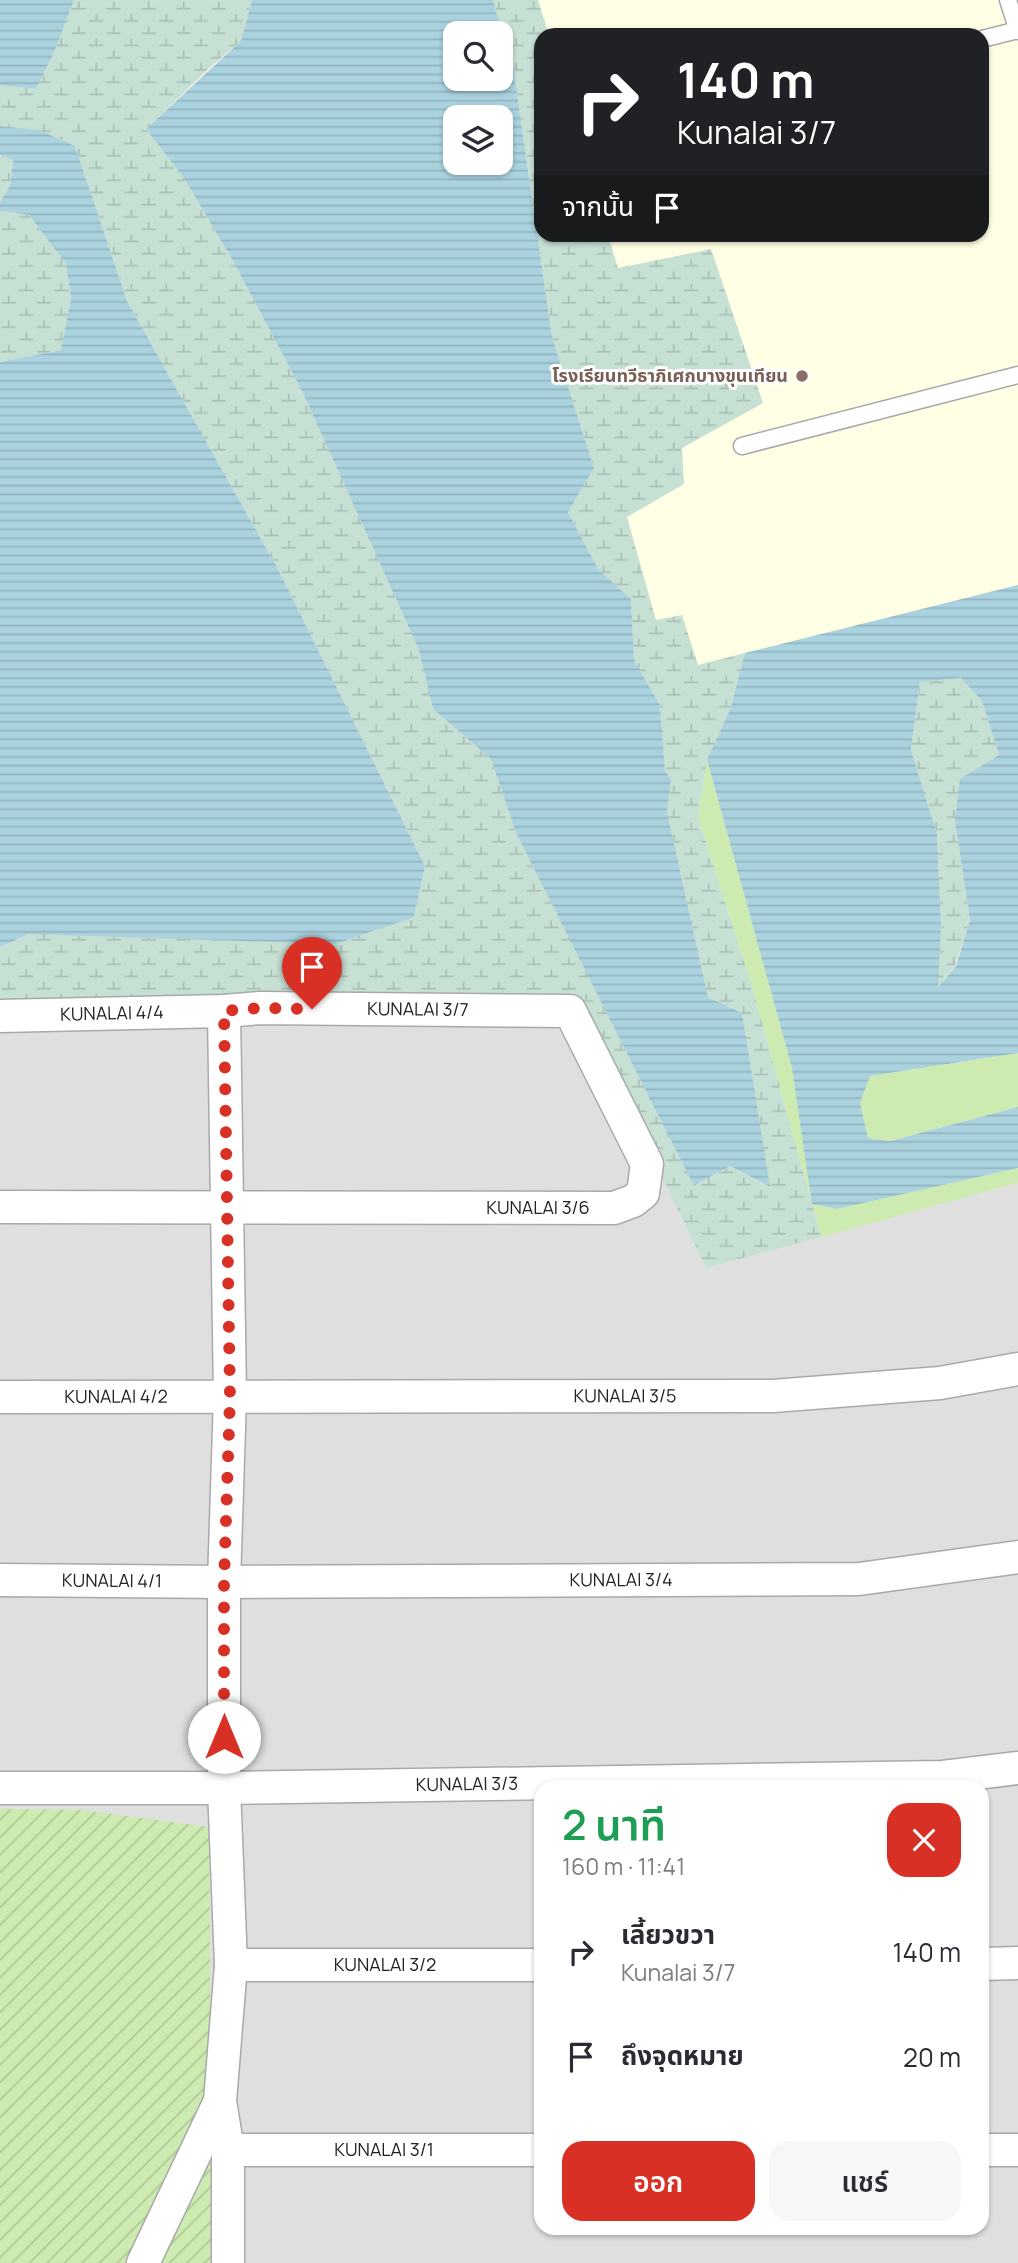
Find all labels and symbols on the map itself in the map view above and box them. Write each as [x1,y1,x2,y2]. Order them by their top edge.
place label: โรงเรียนทวีธาภิเศกบางขุนเทียน [552,363,788,387]
marker: โรงเรียนทวีธาภิเศกบางขุนเทียน [794,368,810,384]
pin [282,937,342,1009]
street label: KUNALAI 3/7 [367,996,469,1021]
street label: KUNALAI 4/4 [60,999,164,1026]
street label: KUNALAI 3/6 [486,1195,590,1219]
street label: KUNALAI 3/5 [574,1383,676,1407]
street label: KUNALAI 4/2 [64,1384,168,1408]
street label: KUNALAI 3/4 [569,1567,673,1591]
street label: KUNALAI 4/1 [62,1568,162,1592]
position arrow [187,1700,261,1774]
street label: KUNALAI 3/3 [416,1771,518,1796]
street label: KUNALAI 3/2 [334,1952,436,1976]
street label: KUNALAI 3/1 [334,2137,434,2161]

